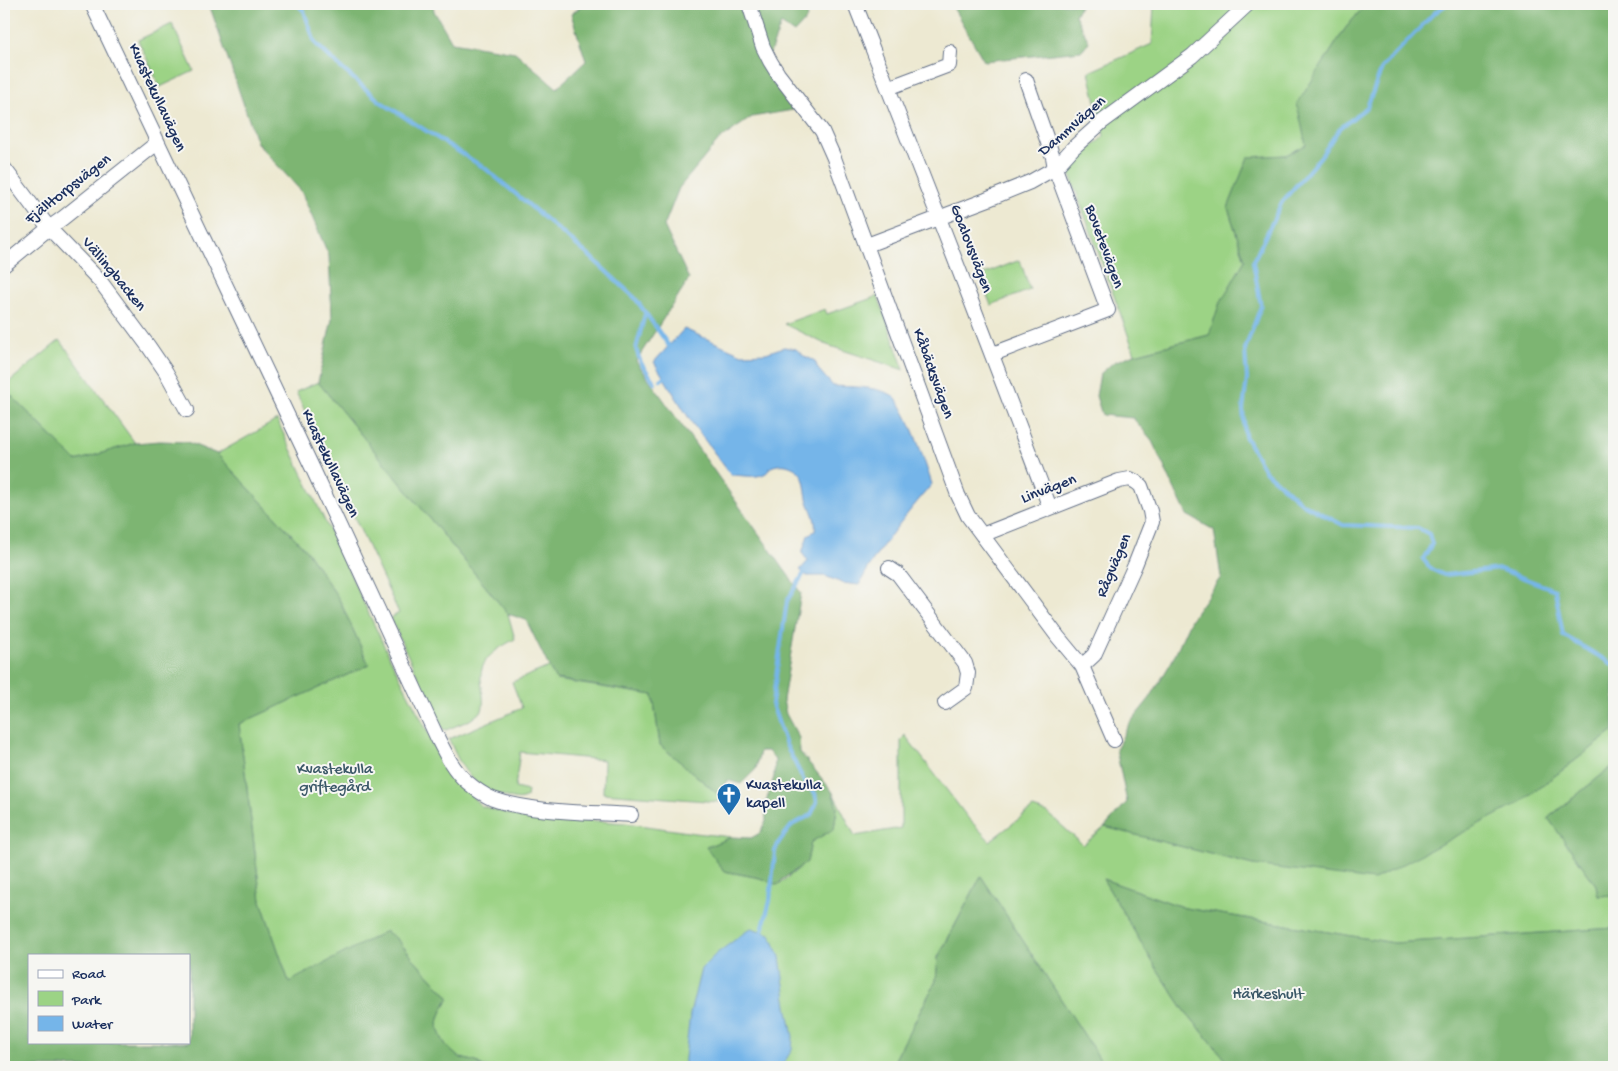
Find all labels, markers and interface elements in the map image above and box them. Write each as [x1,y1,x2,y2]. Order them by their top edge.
street label: Kvastekullavägen [123,41,189,155]
street label: Dammvägen [1035,92,1111,162]
street label: Fjälltorpsvägen [21,150,116,230]
street label: Goalovsvägen [944,202,996,296]
street label: Bovetevägen [1079,202,1127,292]
street label: Vällingbacken [76,233,150,316]
street label: Kåbäcksvägen [907,326,957,422]
street label: Kvastekullavägen [296,407,362,521]
street label: Linvägen [1019,471,1080,509]
street label: Rågvägen [1093,531,1137,601]
park label: Kvastekulla griftegård [297,761,374,798]
place label: Kvastekulla kapell [746,777,823,814]
church icon: Kvastekulla kapell [716,782,742,816]
legend [28,954,190,1044]
text: Road [72,966,106,984]
park label: Härkeshult [1232,986,1305,1005]
text: Park [71,992,102,1010]
text: Water [72,1016,114,1034]

